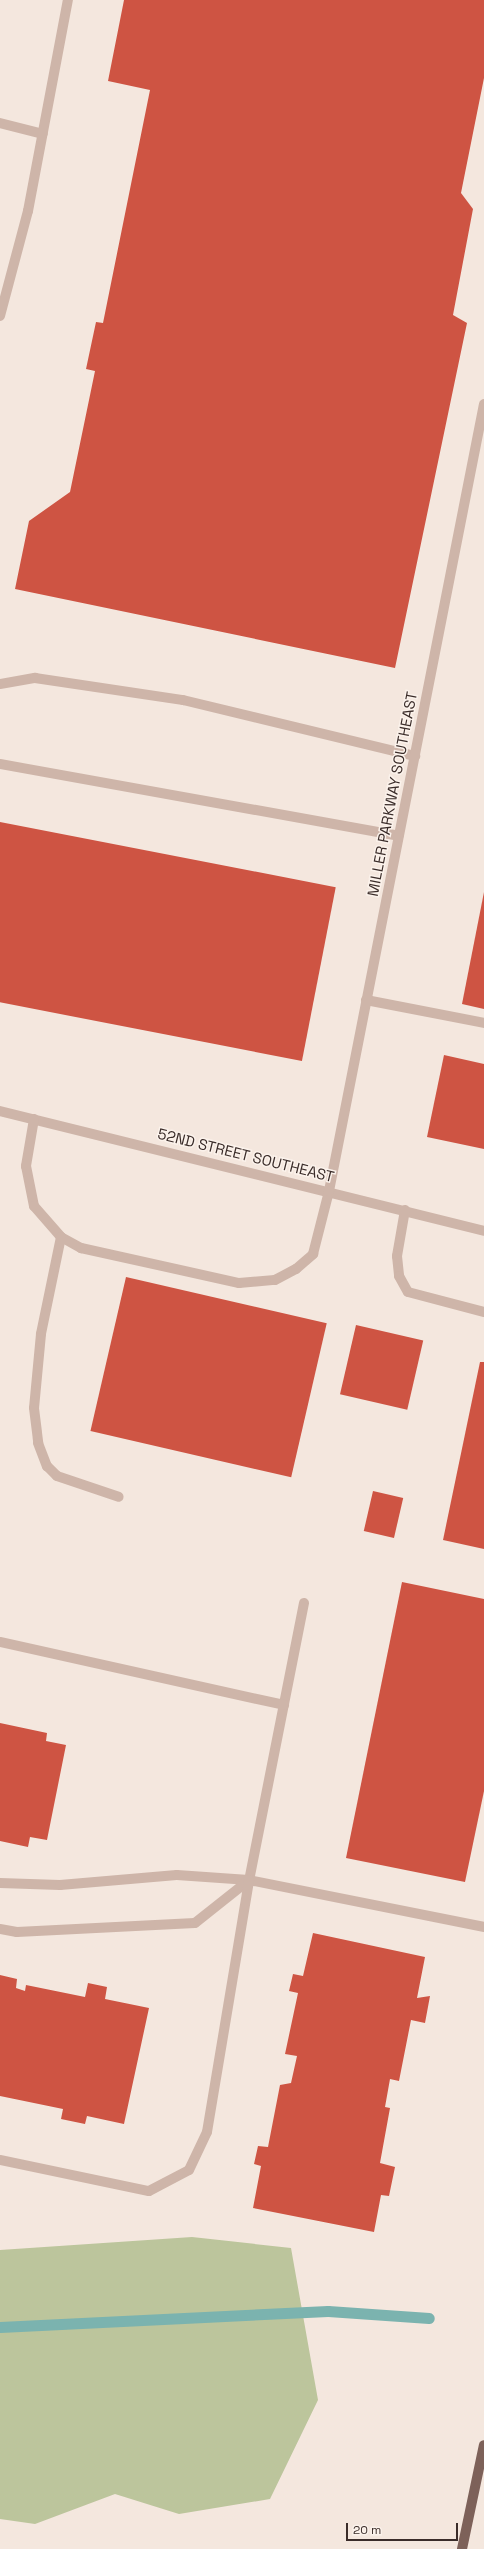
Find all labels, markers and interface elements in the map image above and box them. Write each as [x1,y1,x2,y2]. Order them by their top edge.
street label: MILLER PARKWAY SOUTHEAST [363,690,421,898]
street label: 52ND STREET SOUTHEAST [156,1124,336,1186]
scale bar [348,2515,460,2541]
text: 20 m [353,2522,381,2538]

